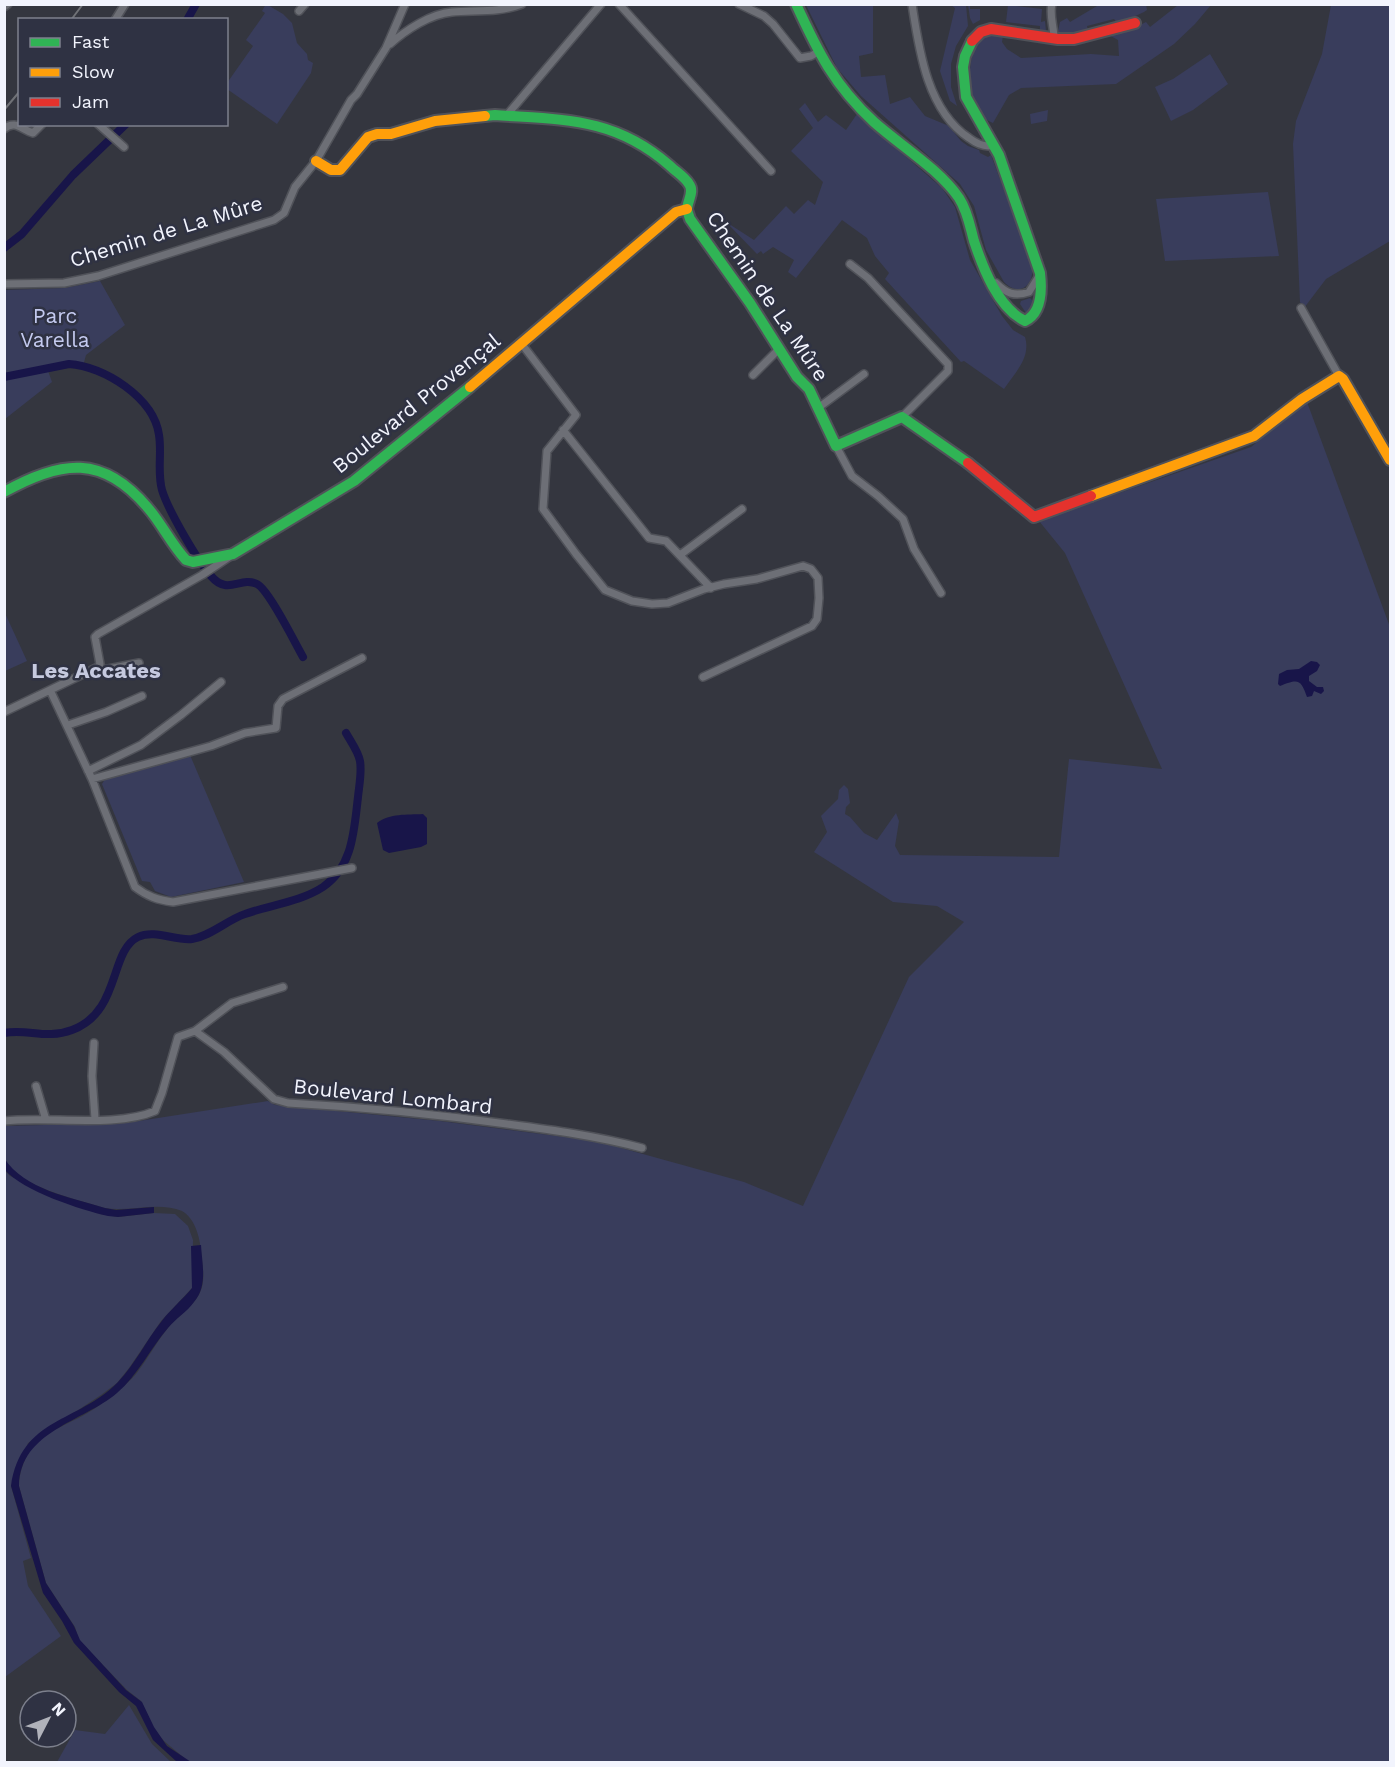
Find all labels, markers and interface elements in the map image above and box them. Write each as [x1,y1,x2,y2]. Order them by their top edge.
legend [18,18,228,126]
text: Fast [72,31,110,52]
text: Slow [72,61,115,82]
text: Jam [72,91,109,112]
street label: Chemin de La Mûre [67,190,265,272]
street label: Chemin de La Mûre [702,206,834,386]
park label: Parc Varella [20,303,90,352]
street label: Boulevard Provençal [327,327,505,478]
district label: Les Accates [31,658,161,683]
street label: Boulevard Lombard [292,1073,494,1119]
north arrow [18,1689,78,1749]
text: N [48,1699,70,1720]

